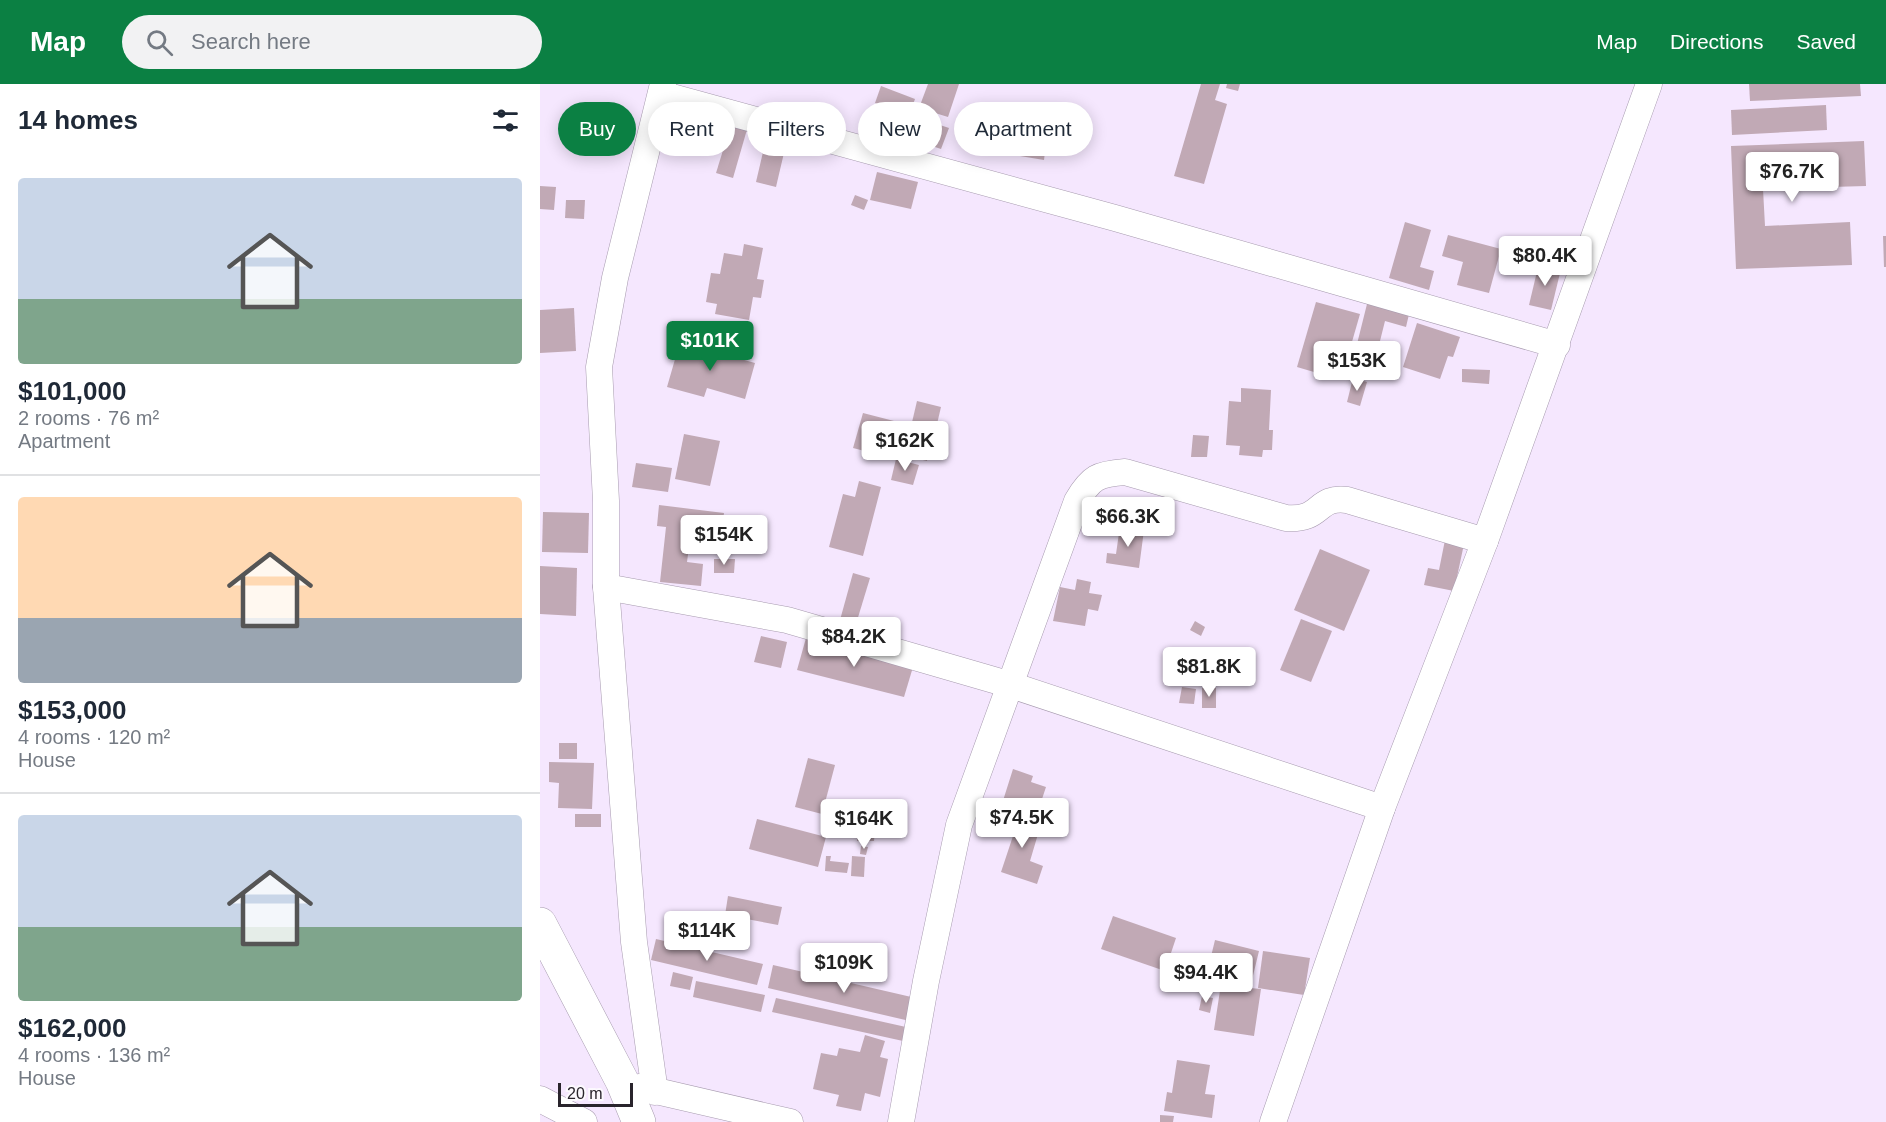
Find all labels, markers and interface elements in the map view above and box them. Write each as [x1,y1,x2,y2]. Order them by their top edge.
search box [122,15,542,69]
text: Map [30,26,86,57]
icon: search [143,26,176,59]
text: Search here [191,29,311,54]
text: Map [1596,30,1637,53]
text: Directions [1670,30,1763,53]
text: Saved [1796,30,1856,53]
chip: Buy [558,102,636,156]
chip: Rent [648,102,735,156]
chip: Filters [747,102,846,156]
chip: New [858,102,942,156]
chip: Apartment [954,102,1093,156]
icon: filters [489,104,522,137]
text: 14 homes [18,105,138,135]
pin: $76.7K [1743,152,1841,203]
text: $76.7K [1760,160,1824,182]
icon: home [216,217,324,325]
pin: $80.4K [1496,236,1594,287]
text: $80.4K [1513,244,1577,266]
pin: $101K [668,321,752,372]
text: $101K [681,329,739,351]
pin: $153K [1315,341,1399,392]
text: $153K [1328,349,1386,371]
text: $101,000 [18,376,126,406]
text: 2 rooms · 76 m² [18,407,159,429]
pin: $162K [863,421,947,472]
text: $162K [876,429,934,451]
text: Apartment [18,430,110,452]
pin: $66.3K [1079,497,1177,548]
text: $66.3K [1096,505,1160,527]
pin: $154K [682,515,766,566]
text: $154K [695,523,753,545]
icon: home [216,536,324,644]
pin: $84.2K [805,617,903,668]
text: $84.2K [822,625,886,647]
pin: $81.8K [1160,647,1258,698]
text: $81.8K [1177,655,1241,677]
text: $153,000 [18,695,126,725]
text: 4 rooms · 120 m² [18,726,170,748]
text: House [18,749,76,771]
pin: $74.5K [973,798,1071,849]
pin: $164K [822,799,906,850]
text: $74.5K [990,806,1054,828]
text: $164K [835,807,893,829]
icon: home [216,854,324,962]
pin: $114K [665,911,749,962]
text: $114K [678,919,736,941]
pin: $109K [802,943,886,994]
text: $109K [815,951,873,973]
pin: $94.4K [1157,953,1255,1004]
text: $94.4K [1174,961,1238,983]
text: $162,000 [18,1013,126,1043]
text: 4 rooms · 136 m² [18,1044,170,1066]
text: House [18,1067,76,1089]
scale bar [558,1080,633,1108]
text: 20 m [567,1085,603,1102]

